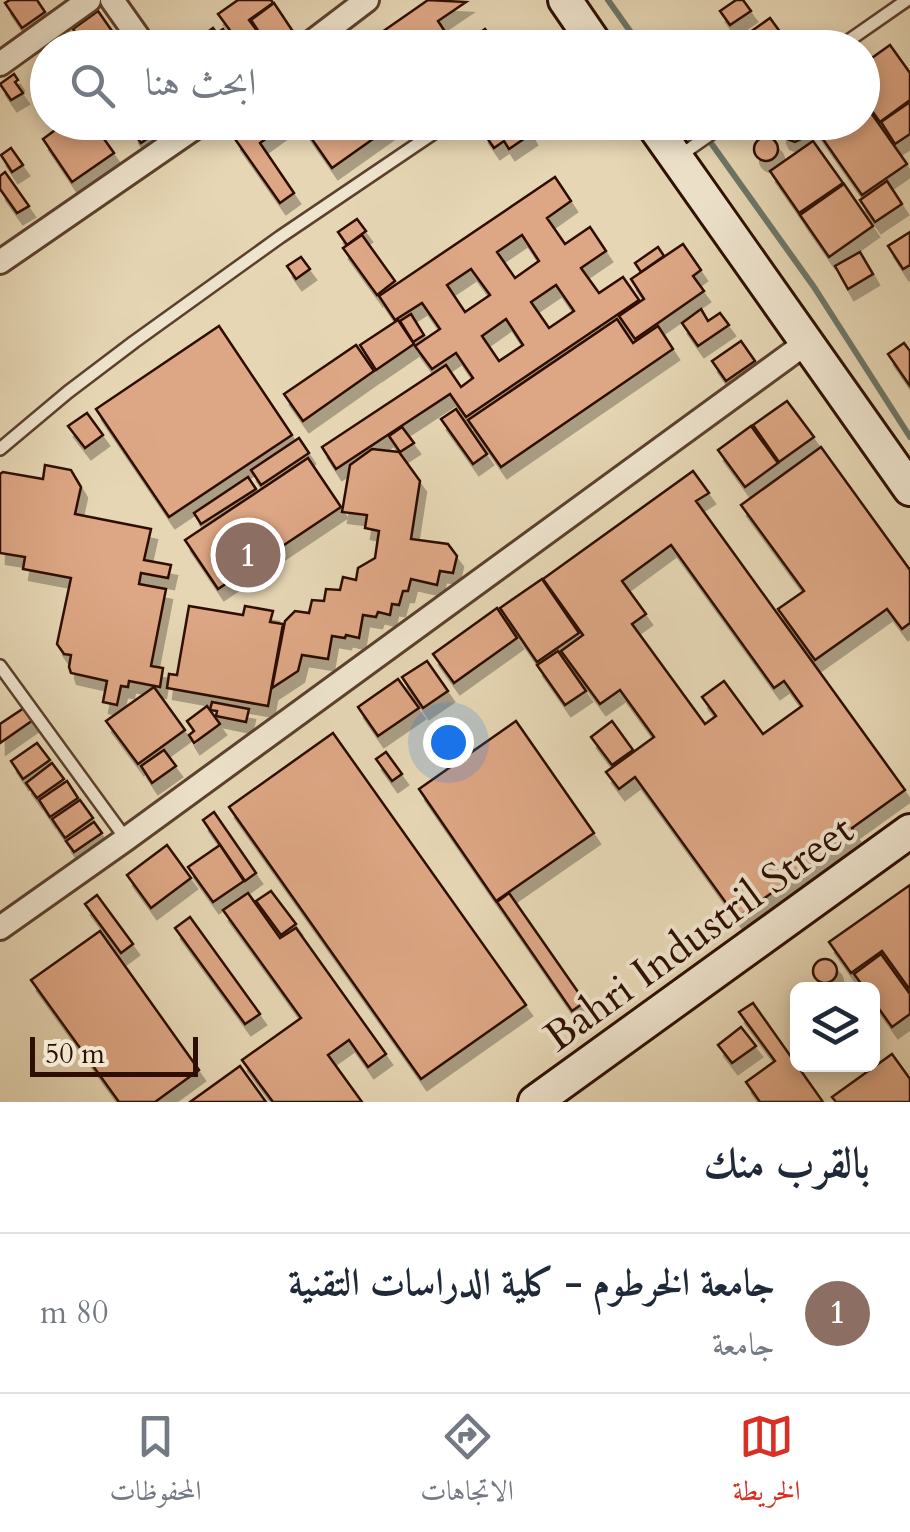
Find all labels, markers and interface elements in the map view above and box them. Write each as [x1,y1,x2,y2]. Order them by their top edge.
search box [30,30,880,140]
text: ابحث هنا [145,57,257,109]
icon: search [65,58,120,113]
pin: 1 [216,518,280,592]
your location [423,717,474,768]
street label: Bahri Industril Street [533,802,865,1065]
map controls [790,982,880,1072]
button: layers [790,982,880,1072]
scale bar [30,1032,198,1076]
text: 50 m [45,1035,105,1073]
text: بالقرب منك [703,1135,870,1192]
text: جامعة الخرطوم - كلية الدراسات التقنية [288,1257,775,1309]
text: 80 m [40,1291,108,1335]
text: 1 [829,1291,846,1335]
text: جامعة [712,1323,775,1367]
tab: المحفوظات [109,1409,202,1518]
tab: الاتجاهات [420,1409,514,1518]
tab: الخريطة [733,1409,801,1518]

